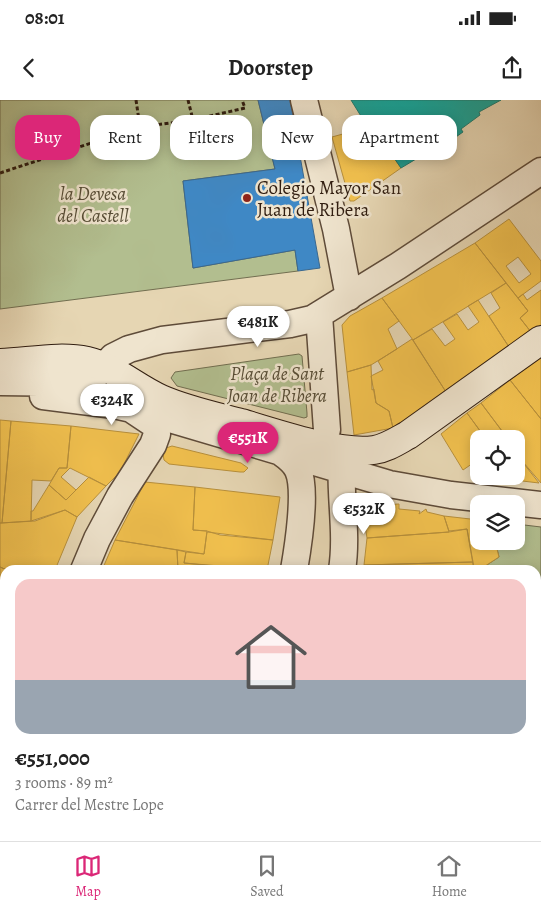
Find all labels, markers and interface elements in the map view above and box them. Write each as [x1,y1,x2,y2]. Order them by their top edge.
text: 08:01 [25,5,65,31]
text: Doorstep [228,53,313,83]
icon: back [15,54,43,82]
icon: share [498,54,526,82]
chip: Buy [15,115,80,160]
chip: Rent [90,115,160,160]
chip: Filters [170,115,252,160]
chip: New [262,115,332,160]
chip: Apartment [342,115,457,160]
place label: Colegio Mayor San Juan de Ribera [257,175,401,223]
park label: la Devesa del Castell [57,181,129,229]
marker: Colegio Mayor San Juan de Ribera [241,192,253,204]
pin: €481K [223,306,293,348]
text: €481K [238,311,278,333]
park label: Plaça de Sant Joan de Ribera [226,361,327,409]
pin: €324K [77,384,147,426]
text: €324K [91,389,133,411]
pin: €551K [213,422,283,464]
text: €551K [228,427,268,449]
map controls [470,430,525,550]
button: locate [470,430,525,485]
pin: €532K [329,492,399,535]
button: layers [470,495,525,550]
text: €532K [343,498,385,520]
icon: home [226,612,316,702]
text: €551,000 [15,744,90,772]
text: 3 rooms · 89 m² [15,772,113,794]
text: Carrer del Mestre Lope [15,794,164,816]
tab: Map [74,852,102,901]
tab: Saved [250,852,284,901]
tab: Home [432,852,467,901]

